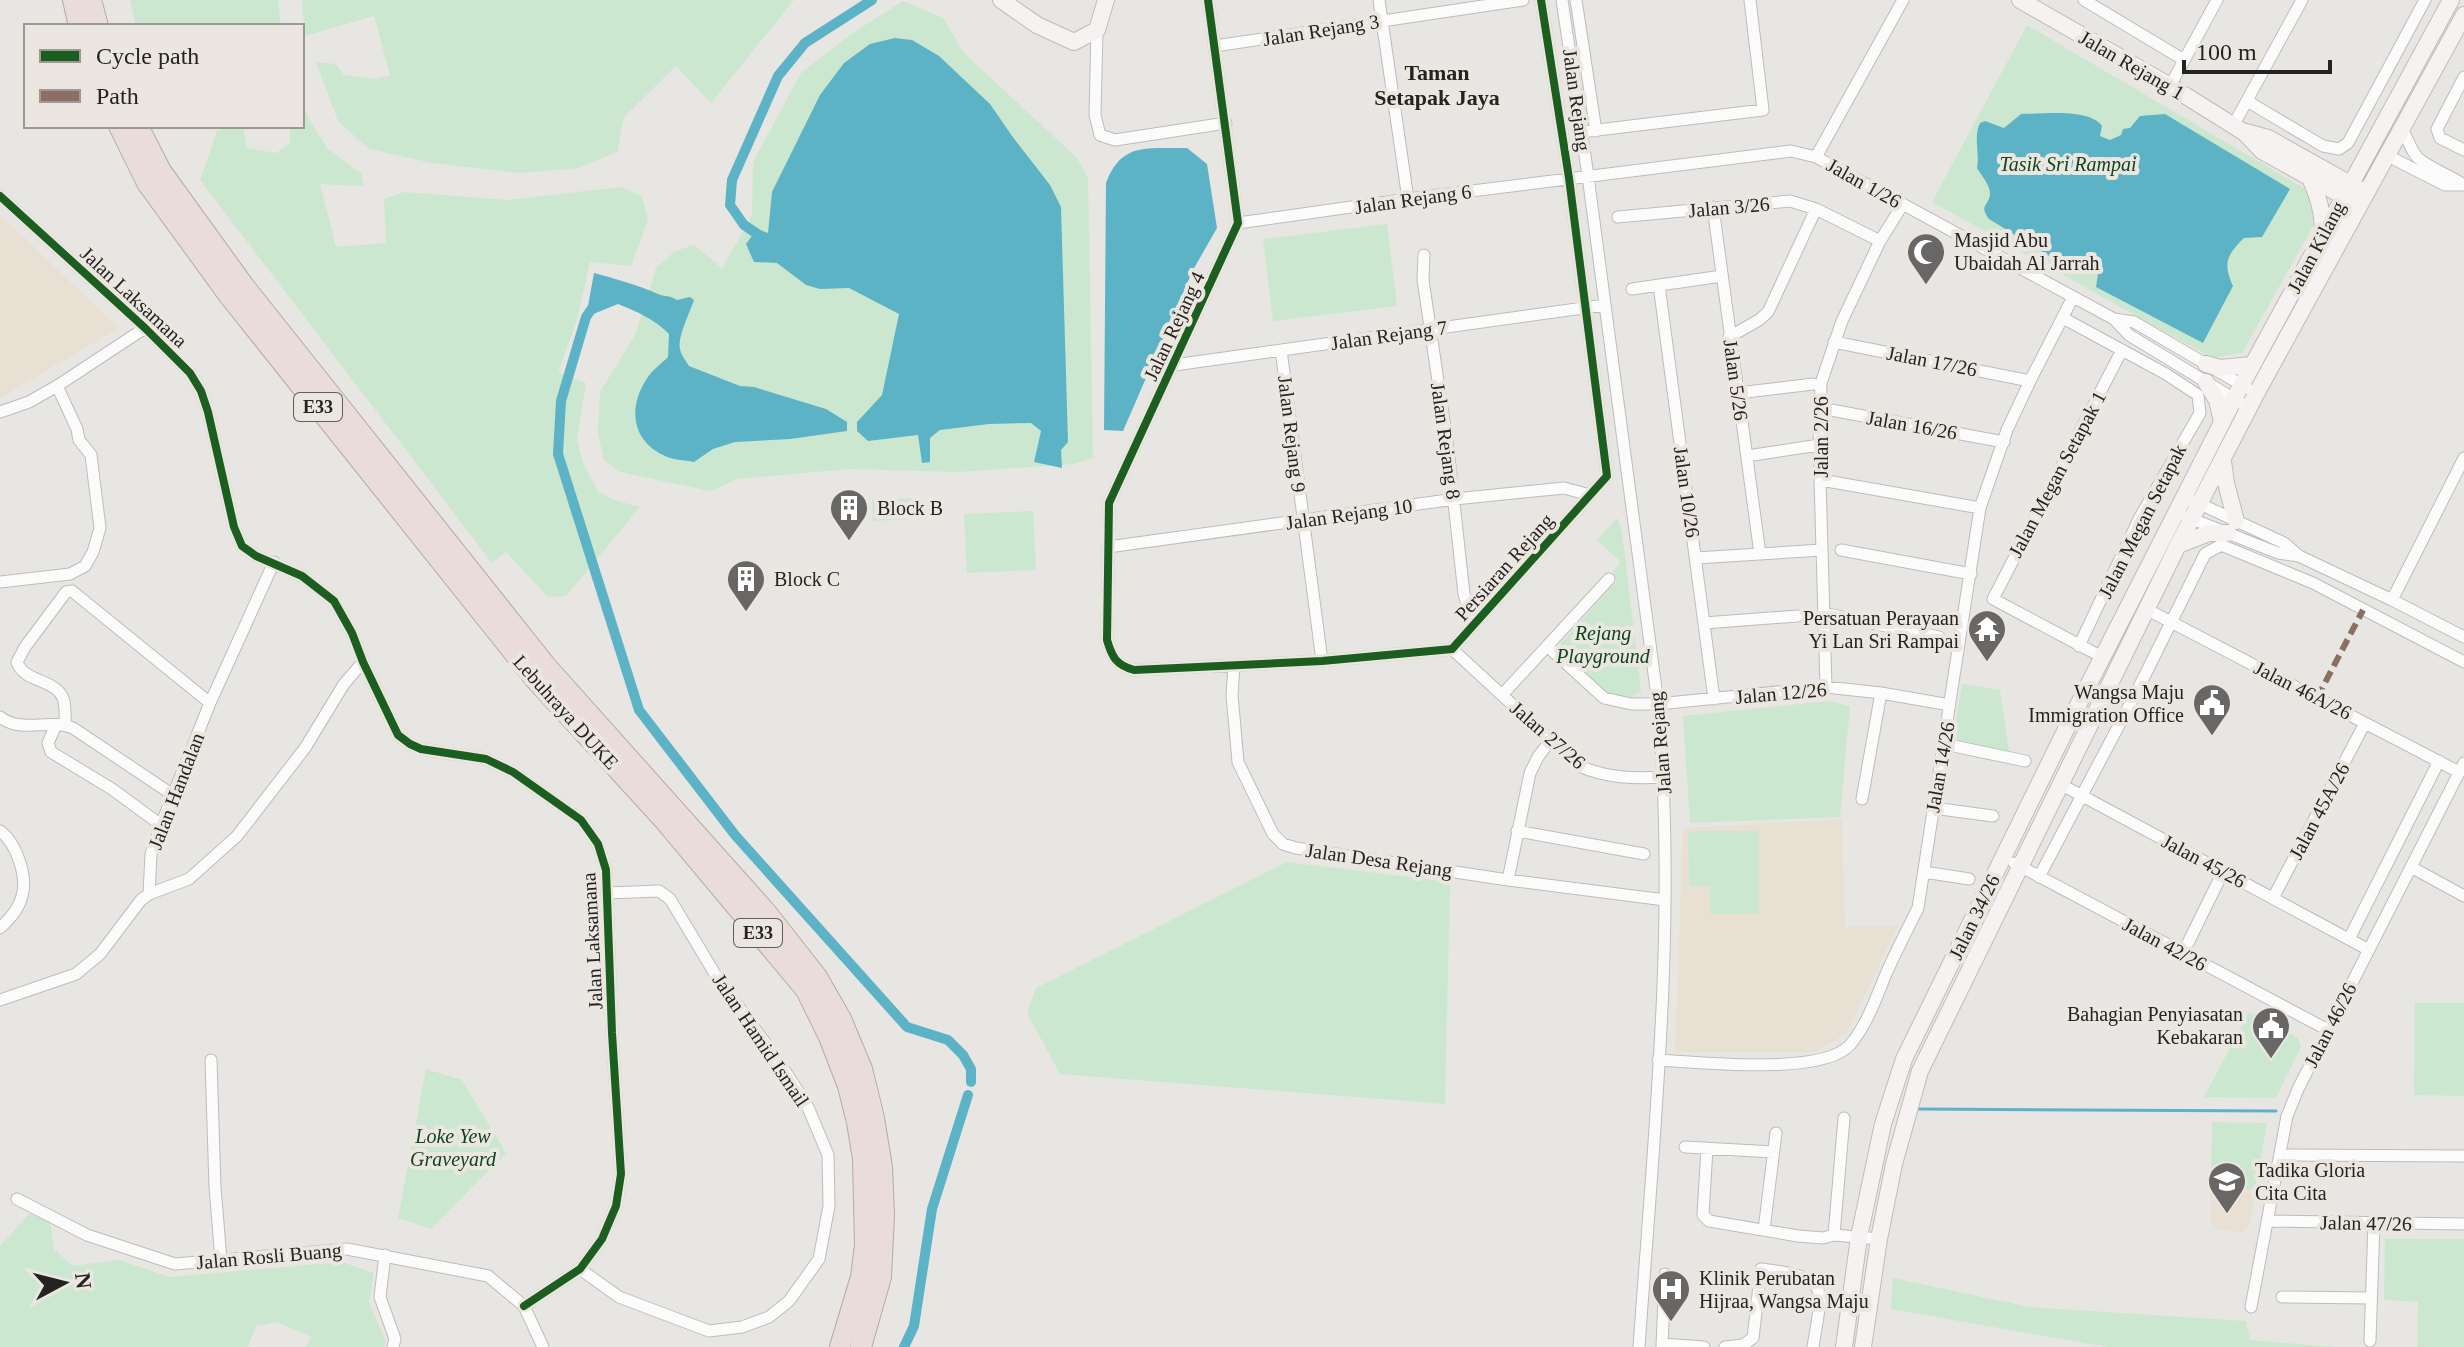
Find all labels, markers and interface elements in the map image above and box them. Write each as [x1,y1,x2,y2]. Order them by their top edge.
street label: Jalan Rejang 3 [1261,10,1381,51]
legend [24,24,304,128]
scale bar [2184,24,2330,74]
street label: Jalan Rejang 1 [2075,26,2188,105]
text: 100 m [2196,39,2257,65]
text: Cycle path [96,43,199,69]
street label: Jalan Rejang [1558,48,1595,153]
district label: Taman Setapak Jaya [1374,60,1500,110]
text: Path [96,83,139,109]
park label: Tasik Sri Rampai [1999,153,2137,176]
street label: Jalan 1/26 [1823,154,1905,212]
street label: Jalan Rejang 6 [1353,180,1473,219]
street label: Jalan 3/26 [1687,192,1771,222]
street label: Jalan Kilang [2283,197,2350,297]
place label: Masjid Abu Ubaidah Al Jarrah [1954,229,2100,274]
mosque icon: Masjid Abu Ubaidah Al Jarrah [1905,231,1947,286]
street label: Jalan Laksamana [76,242,192,352]
street label: Jalan Rejang 4 [1139,268,1210,384]
street label: Jalan Rejang 7 [1329,316,1449,355]
street label: Jalan 5/26 [1719,338,1753,422]
street label: Jalan 17/26 [1885,341,1979,381]
street label: Jalan Rejang 9 [1273,374,1310,494]
street label: Jalan Rejang 8 [1426,381,1465,501]
street label: Jalan Megan Setapak 1 [2004,387,2111,561]
road number: E33 [294,393,342,421]
street label: Jalan 2/26 [1810,396,1832,478]
street label: Jalan 16/26 [1865,406,1959,444]
street label: Jalan Megan Setapak [2094,440,2191,602]
street label: Jalan 10/26 [1670,445,1704,539]
building icon: Block B [828,487,870,542]
street label: Jalan Rejang 10 [1284,494,1414,535]
place label: Block B [877,497,943,519]
street label: Persiaran Rejang [1450,509,1558,626]
building icon: Block C [725,558,767,613]
place label: Block C [774,568,840,590]
place label: Persatuan Perayaan Yi Lan Sri Rampai [1803,607,1959,653]
temple icon: Persatuan Perayaan Yi Lan Sri Rampai [1966,608,2008,663]
park label: Rejang Playground [1555,622,1651,668]
street label: Lebuhraya DUKE [508,650,623,774]
street label: Jalan 46A/26 [2251,656,2355,724]
street label: Jalan 12/26 [1734,678,1828,708]
place label: Wangsa Maju Immigration Office [2028,681,2184,727]
public building icon: Wangsa Maju Immigration Office [2191,682,2233,737]
street label: Jalan Rejang [1645,691,1676,795]
street label: Jalan 27/26 [1506,697,1590,773]
street label: Jalan 14/26 [1921,720,1959,814]
street label: Jalan Handalan [144,730,208,852]
street label: Jalan 45A/26 [2284,759,2354,863]
street label: Jalan 45/26 [2158,830,2250,892]
street label: Jalan Desa Rejang [1304,839,1454,882]
street label: Jalan 34/26 [1944,871,2004,963]
street label: Jalan Laksamana [577,872,607,1010]
street label: Jalan 42/26 [2119,913,2211,975]
road number: E33 [734,919,782,947]
street label: Jalan Hamid Ismail [708,969,814,1111]
street label: Jalan 46/26 [2299,979,2361,1071]
place label: Bahagian Penyiasatan Kebakaran [2067,1003,2243,1048]
public building icon: Bahagian Penyiasatan Kebakaran [2250,1005,2292,1060]
park label: Loke Yew Graveyard [410,1125,497,1171]
place label: Tadika Gloria Cita Cita [2255,1159,2365,1204]
school or university icon: Tadika Gloria Cita Cita [2206,1160,2248,1215]
street label: Jalan 47/26 [2320,1211,2412,1235]
street label: Jalan Rosli Buang [196,1239,343,1274]
north arrow [24,1243,104,1323]
place label: Klinik Perubatan Hijraa, Wangsa Maju [1699,1267,1869,1313]
hospital icon: Klinik Perubatan Hijraa, Wangsa Maju [1650,1268,1692,1323]
text: N [70,1271,97,1290]

